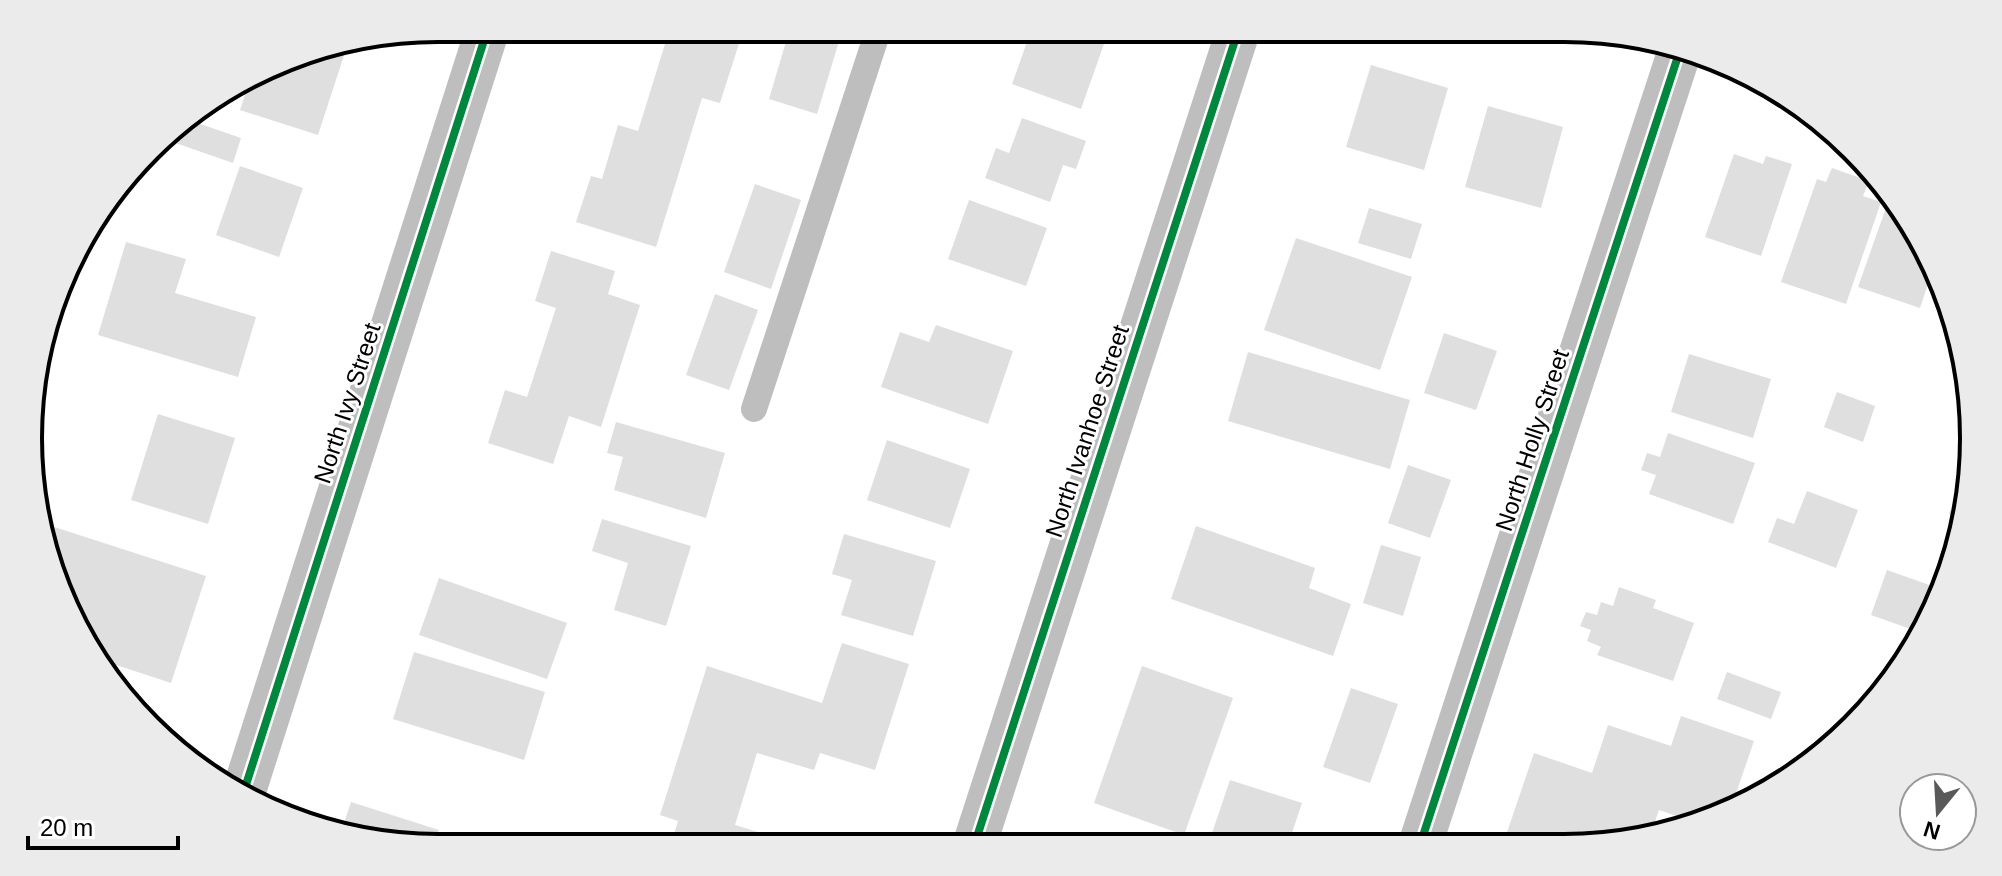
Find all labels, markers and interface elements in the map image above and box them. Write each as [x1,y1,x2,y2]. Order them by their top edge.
street label: North Ivy Street [308,319,386,486]
street label: North Ivanhoe Street [1040,321,1134,540]
street label: North Holly Street [1490,345,1574,534]
north arrow [1898,772,1978,852]
scale bar [28,800,178,850]
text: 20 m [40,814,93,841]
text: N [1921,816,1943,845]

